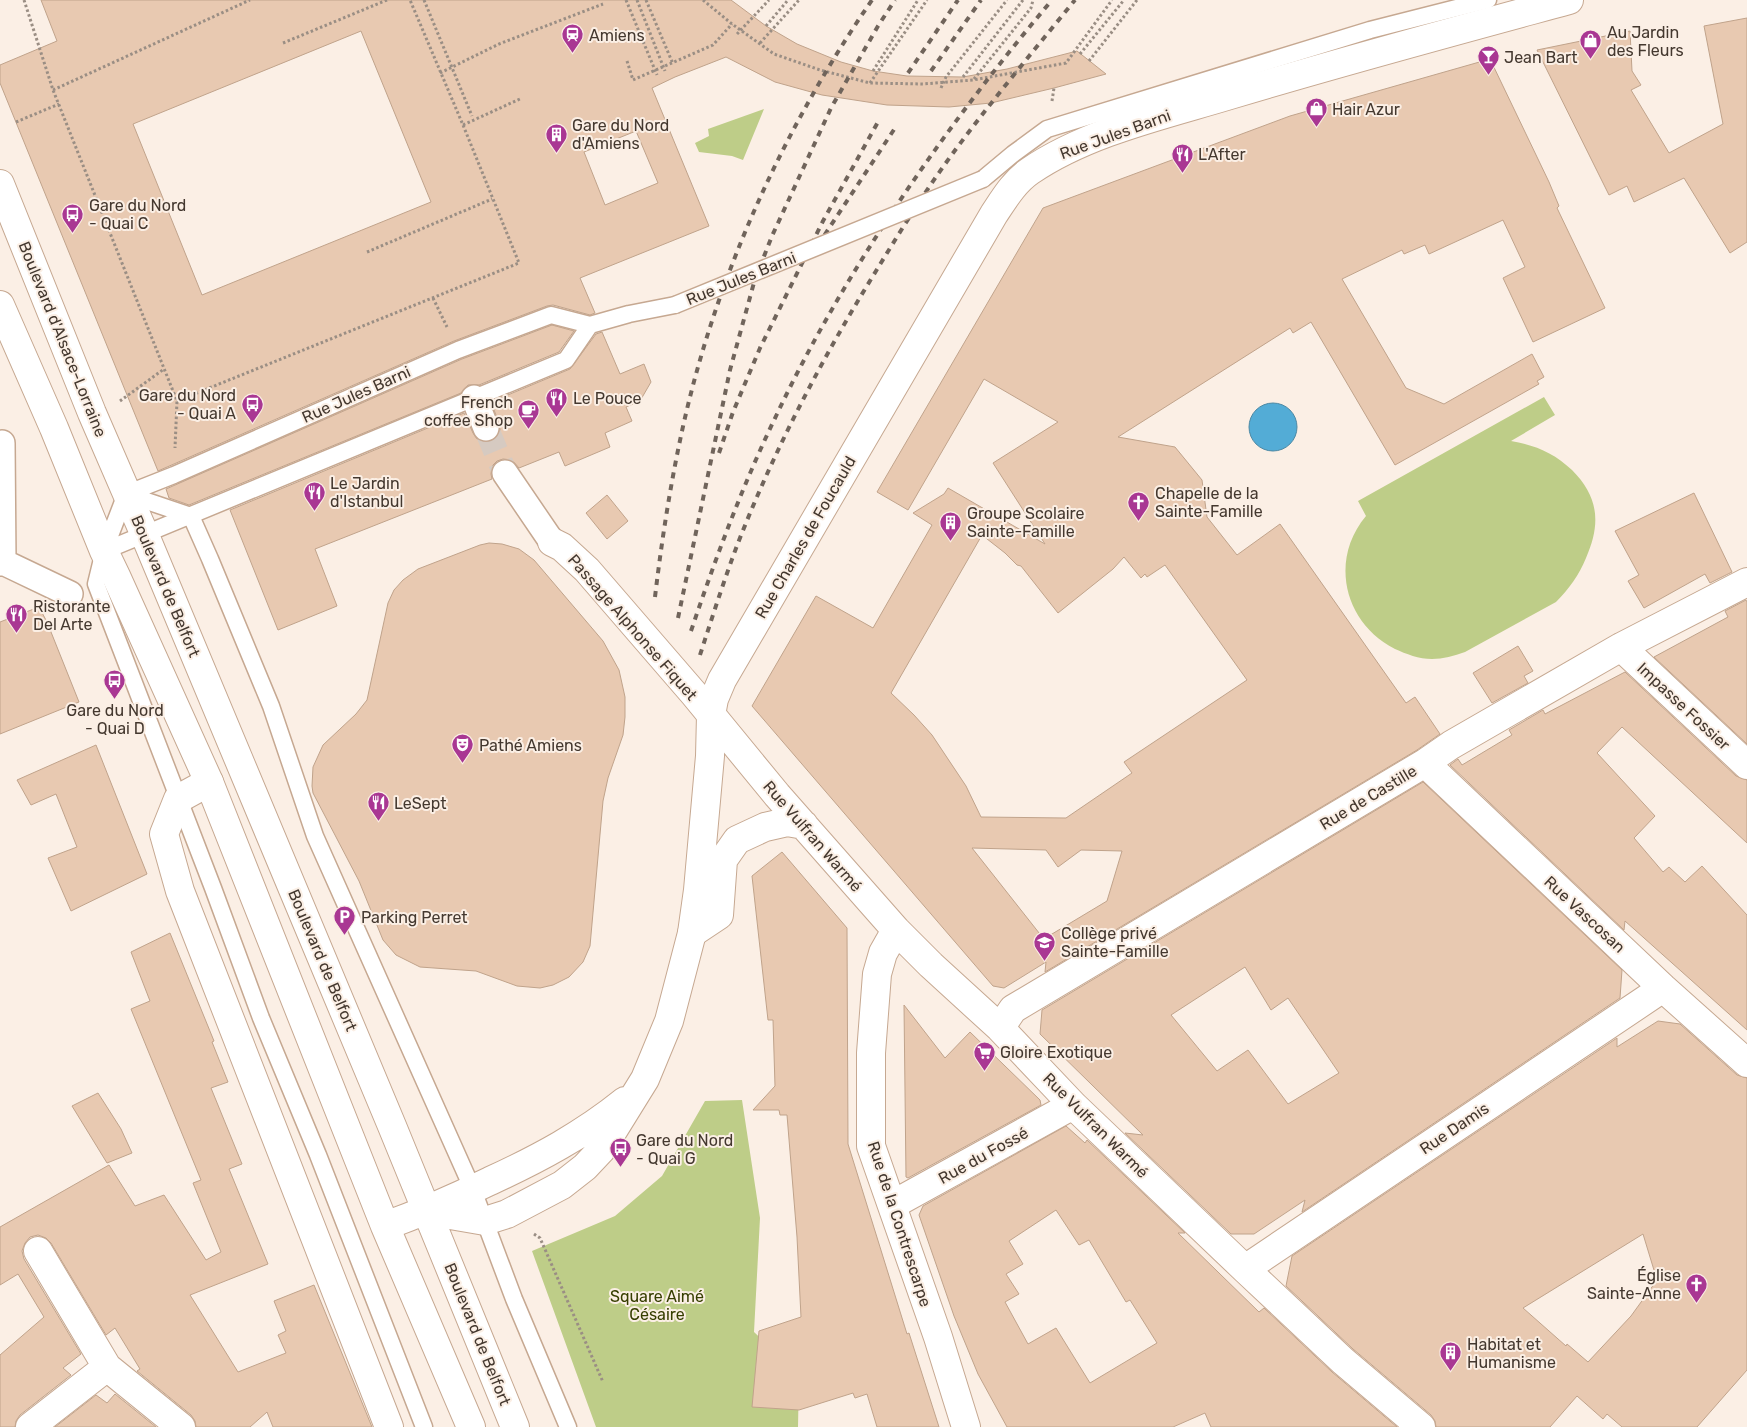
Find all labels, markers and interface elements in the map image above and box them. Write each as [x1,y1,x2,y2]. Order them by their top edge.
station icon: Amiens [561,23,585,54]
place label: Au Jardin des Fleurs [1607,23,1684,60]
place label: Amiens [589,26,645,45]
shop icon: Au Jardin des Fleurs [1579,29,1603,60]
bar icon: Jean Bart [1476,45,1500,76]
place label: Jean Bart [1504,48,1577,67]
shop icon: Hair Azur [1304,97,1328,128]
place label: Hair Azur [1332,100,1400,119]
street label: Rue Jules Barni [1057,106,1173,163]
place label: Gare du Nord d'Amiens [572,116,669,153]
building icon: Gare du Nord d'Amiens [544,122,568,153]
restaurant icon: L'After [1170,142,1194,173]
place label: L'After [1198,145,1246,164]
place label: Gare du Nord - Quai C [89,196,186,233]
bus stop icon: Gare du Nord - Quai C [61,202,85,233]
street label: Boulevard d'Alsace-Lorraine [15,239,111,440]
street label: Rue Jules Barni [683,248,799,309]
street label: Rue Jules Barni [299,362,413,427]
place label: Gare du Nord - Quai A [139,386,236,423]
restaurant icon: Le Pouce [545,386,569,417]
place label: Le Pouce [573,389,642,408]
bus stop icon: Gare du Nord - Quai A [240,392,264,423]
place label: French coffee Shop [424,393,513,430]
cafe icon: French coffee Shop [517,399,541,430]
street label: Rue Charles de Foucauld [751,453,860,622]
place label: Le Jardin d'Istanbul [330,474,403,511]
restaurant icon: Le Jardin d'Istanbul [302,480,326,511]
place label: Chapelle de la Sainte-Famille [1155,484,1263,521]
church icon: Chapelle de la Sainte-Famille [1127,490,1151,521]
place label: Groupe Scolaire Sainte-Famille [967,504,1085,541]
building icon: Groupe Scolaire Sainte-Famille [939,510,963,541]
street label: Boulevard de Belfort [127,512,204,660]
street label: Passage Alphonse Fiquet [564,550,701,704]
place label: Ristorante Del Arte [33,597,111,634]
restaurant icon: Ristorante Del Arte [5,603,29,634]
street label: Impasse Fossier [1633,659,1734,754]
bus stop icon: Gare du Nord - Quai D [103,669,127,700]
place label: Gare du Nord - Quai D [66,701,164,738]
theatre icon: Pathé Amiens [451,733,475,764]
place label: Pathé Amiens [479,736,582,755]
street label: Rue de Castille [1316,761,1420,834]
street label: Rue Vulfran Warmé [759,777,866,896]
restaurant icon: LeSept [366,791,390,822]
place label: LeSept [394,794,446,813]
street label: Rue Vascosan [1540,872,1629,957]
street label: Boulevard de Belfort [284,886,361,1034]
parking icon: Parking Perret [333,905,357,936]
place label: Parking Perret [361,908,468,927]
place label: Collège privé Sainte-Famille [1061,924,1169,961]
school or university icon: Collège privé Sainte-Famille [1033,930,1057,961]
supermarket icon: Gloire Exotique [972,1040,996,1071]
place label: Gloire Exotique [1000,1043,1112,1062]
street label: Rue Vulfran Warmé [1039,1069,1152,1182]
street label: Rue Damis [1416,1098,1492,1158]
street label: Rue du Fossé [935,1123,1031,1188]
place label: Gare du Nord - Quai G [636,1131,733,1168]
bus stop icon: Gare du Nord - Quai G [608,1137,632,1168]
street label: Rue de la Contrescarpe [864,1139,935,1309]
street label: Boulevard de Belfort [440,1260,515,1408]
place label: Église Sainte-Anne [1587,1266,1681,1303]
church icon: Église Sainte-Anne [1685,1272,1709,1303]
park label: Square Aimé Césaire [610,1287,704,1324]
place label: Habitat et Humanisme [1467,1335,1556,1372]
building icon: Habitat et Humanisme [1439,1341,1463,1372]

